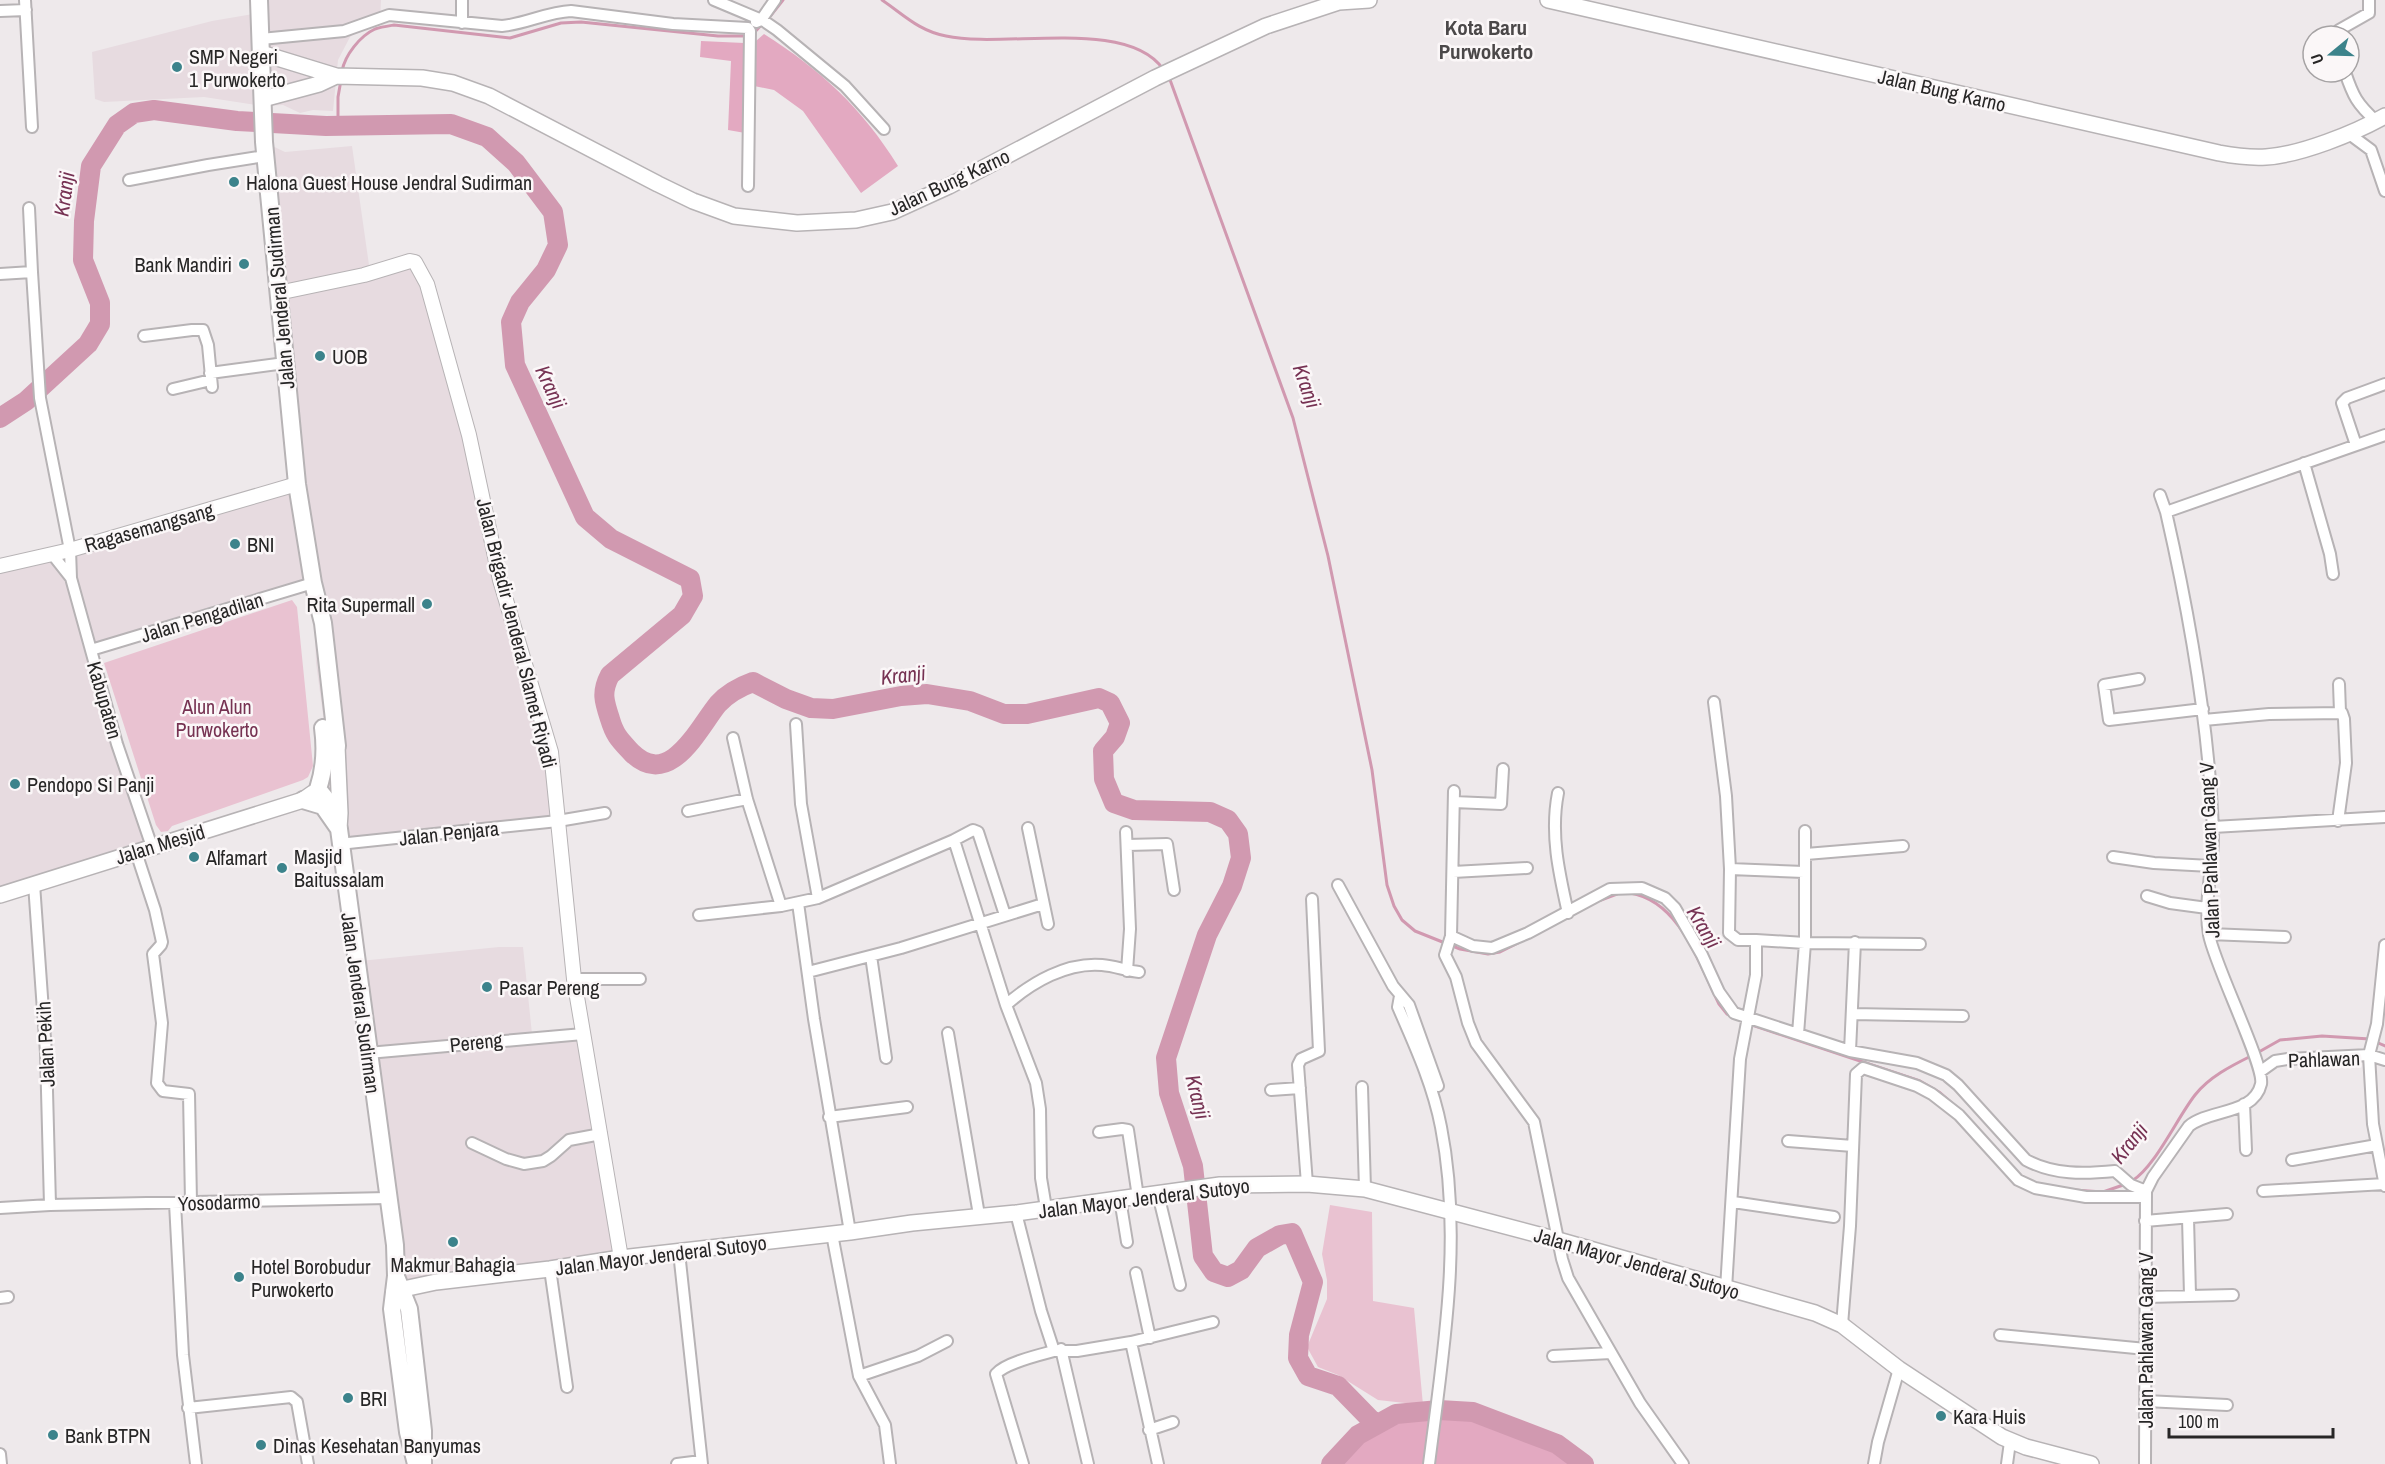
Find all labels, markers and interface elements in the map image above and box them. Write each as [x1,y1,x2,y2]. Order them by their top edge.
district label: Kota Baru Purwokerto [1439,13,1533,66]
north arrow [2301,24,2361,84]
place label: SMP Negeri 1 Purwokerto [189,43,286,93]
text: U [2305,51,2329,67]
marker: SMP Negeri 1 Purwokerto [170,60,184,74]
street label: Jalan Bung Karno [1875,62,2009,118]
street label: Jalan Bung Karno [884,142,1014,222]
place label: Halona Guest House Jendral Sudirman [246,169,532,196]
water label: Kranji [47,170,82,218]
marker: Halona Guest House Jendral Sudirman [227,175,241,189]
street label: Jalan Jenderal Sudirman [258,206,300,390]
place label: Bank Mandiri [134,251,232,278]
marker: Bank Mandiri [237,257,251,271]
place label: UOB [332,343,368,370]
marker: UOB [313,349,327,363]
water label: Kranji [528,360,574,414]
water label: Kranji [1286,360,1328,412]
street label: Jalan Brigadir Jenderal Slamet Riyadi [470,495,564,771]
street label: Ragasemangsang [81,496,217,558]
place label: BNI [247,531,274,558]
marker: BNI [228,537,242,551]
street label: Jalan Pengadilan [137,586,267,648]
place label: Rita Supermall [307,591,415,618]
marker: Rita Supermall [420,597,434,611]
street label: Kabupaten [81,658,129,742]
water label: Kranji [879,658,927,692]
park label: Alun Alun Purwokerto [176,693,258,743]
street label: Jalan Pahlawan Gang V [2192,762,2226,938]
place label: Pendopo Si Panji [27,771,155,798]
marker: Pendopo Si Panji [8,777,22,791]
street label: Jalan Penjara [398,814,500,852]
street label: Jalan Mesjid [112,818,208,870]
place label: Masjid Baitussalam [294,843,384,893]
place label: Alfamart [205,844,267,871]
marker: Alfamart [187,850,201,864]
marker: Masjid Baitussalam [275,861,289,875]
water label: Kranji [1680,900,1728,954]
street label: Jalan Jenderal Sudirman [335,911,387,1095]
place label: Pasar Pereng [499,974,599,1001]
marker: Pasar Pereng [480,980,494,994]
street label: Jalan Pekih [29,1001,61,1087]
street label: Pereng [448,1026,504,1058]
street label: Pahlawan [2288,1044,2360,1074]
water label: Kranji [1178,1072,1218,1123]
water label: Kranji [2104,1116,2155,1170]
street label: Jalan Mayor Jenderal Sutoyo [1037,1172,1251,1224]
street label: Yosodarmo [177,1187,261,1217]
street label: Jalan Mayor Jenderal Sutoyo [1531,1221,1743,1305]
street label: Jalan Mayor Jenderal Sutoyo [554,1229,768,1281]
marker: Makmur Bahagia [446,1235,460,1249]
place label: Makmur Bahagia [391,1251,515,1278]
street label: Jalan Pahlawan Gang V [2132,1252,2159,1428]
place label: Hotel Borobudur Purwokerto [251,1253,371,1303]
marker: Hotel Borobudur Purwokerto [232,1270,246,1284]
place label: BRI [360,1385,387,1412]
marker: BRI [341,1391,355,1405]
scale bar [2169,1401,2332,1439]
place label: Kara Huis [1953,1403,2026,1430]
marker: Kara Huis [1934,1409,1948,1423]
text: 100 m [2178,1409,2219,1434]
place label: Bank BTPN [65,1422,151,1449]
marker: Bank BTPN [46,1428,60,1442]
place label: Dinas Kesehatan Banyumas [273,1432,481,1459]
marker: Dinas Kesehatan Banyumas [254,1438,268,1452]

